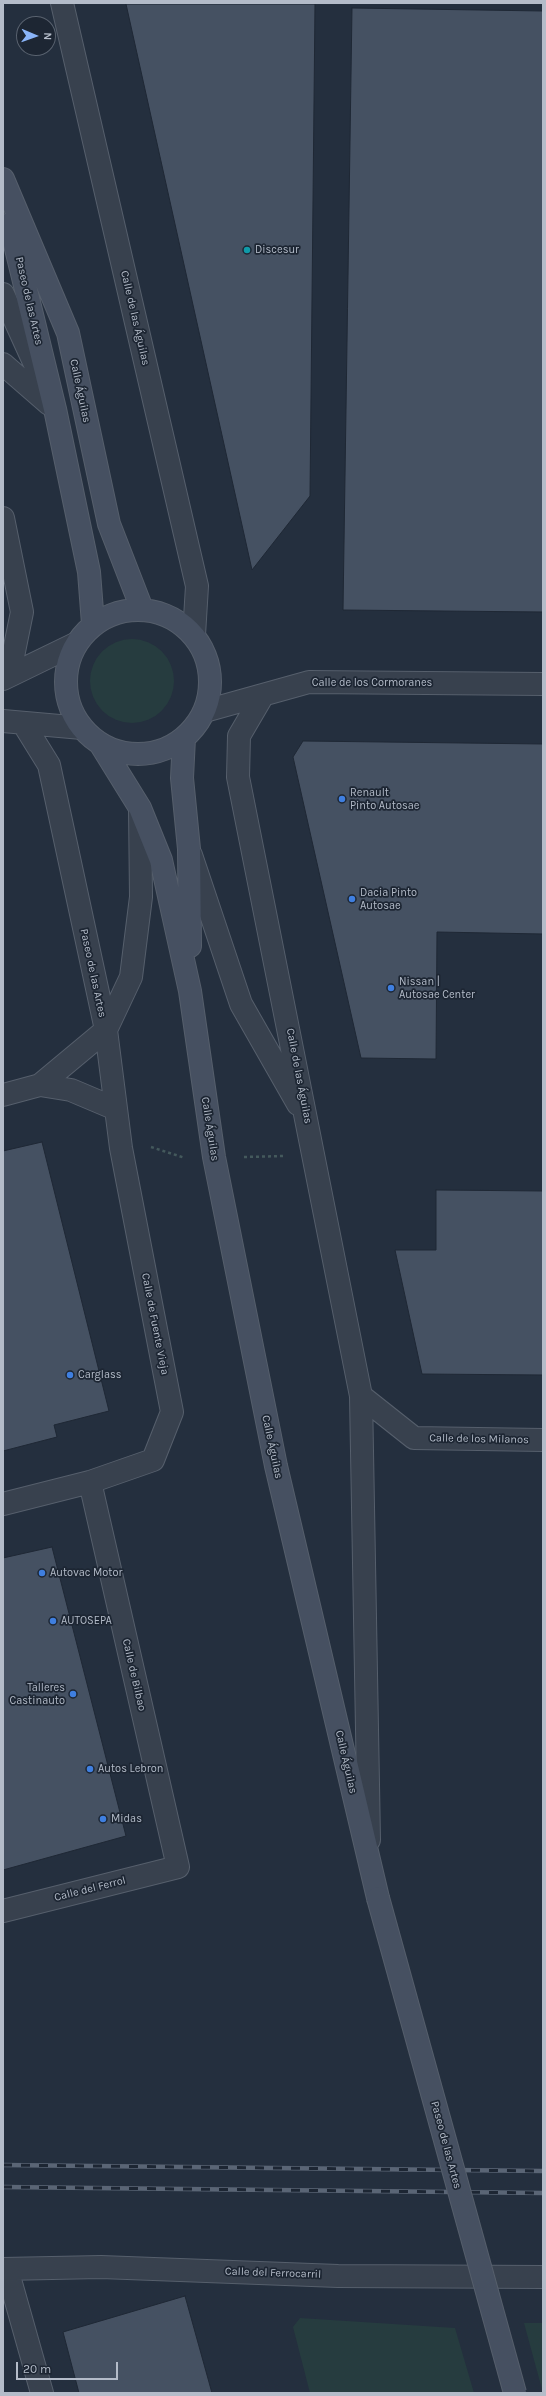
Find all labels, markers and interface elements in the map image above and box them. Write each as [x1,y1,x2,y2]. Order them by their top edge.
north arrow [16,16,56,56]
text: N [41,32,54,41]
place label: Discesur [255,243,299,257]
marker: Discesur [242,245,252,255]
street label: Paseo de las Artes [12,255,46,347]
street label: Calle de las Águilas [118,269,152,367]
street label: Calle Águilas [67,358,93,424]
street label: Calle de los Cormoranes [312,676,432,690]
place label: Renault Pinto Autosae [350,786,419,812]
marker: Renault Pinto Autosae [337,794,347,804]
place label: Dacia Pinto Autosae [360,886,417,912]
marker: Dacia Pinto Autosae [347,894,357,904]
street label: Paseo de las Artes [77,927,109,1019]
place label: Nissan | Autosae Center [399,975,475,1001]
marker: Nissan | Autosae Center [386,983,396,993]
street label: Calle de las Águilas [283,1027,315,1125]
street label: Calle Águilas [198,1096,222,1162]
street label: Calle de Fuente Vieja [139,1272,171,1376]
place label: Carglass [78,1368,122,1382]
marker: Carglass [65,1370,75,1380]
street label: Calle Águilas [259,1414,285,1480]
street label: Calle de los Milanos [429,1432,529,1446]
place label: Autovac Motor [50,1566,122,1580]
marker: Autovac Motor [37,1568,47,1578]
place label: AUTOSEPA [61,1614,112,1628]
marker: AUTOSEPA [48,1616,58,1626]
street label: Calle de Bilbao [119,1638,149,1712]
place label: Talleres Castinauto [10,1681,65,1707]
marker: Talleres Castinauto [68,1689,78,1699]
street label: Calle Águilas [332,1729,360,1795]
place label: Autos Lebron [98,1762,163,1776]
marker: Autos Lebron [85,1764,95,1774]
place label: Midas [111,1812,142,1826]
marker: Midas [98,1814,108,1824]
street label: Calle del Ferrol [53,1874,127,1904]
street label: Paseo de las Artes [428,2100,464,2190]
street label: Calle del Ferrocarril [225,2265,321,2281]
scale bar [18,2354,120,2380]
text: 20 m [23,2362,51,2376]

